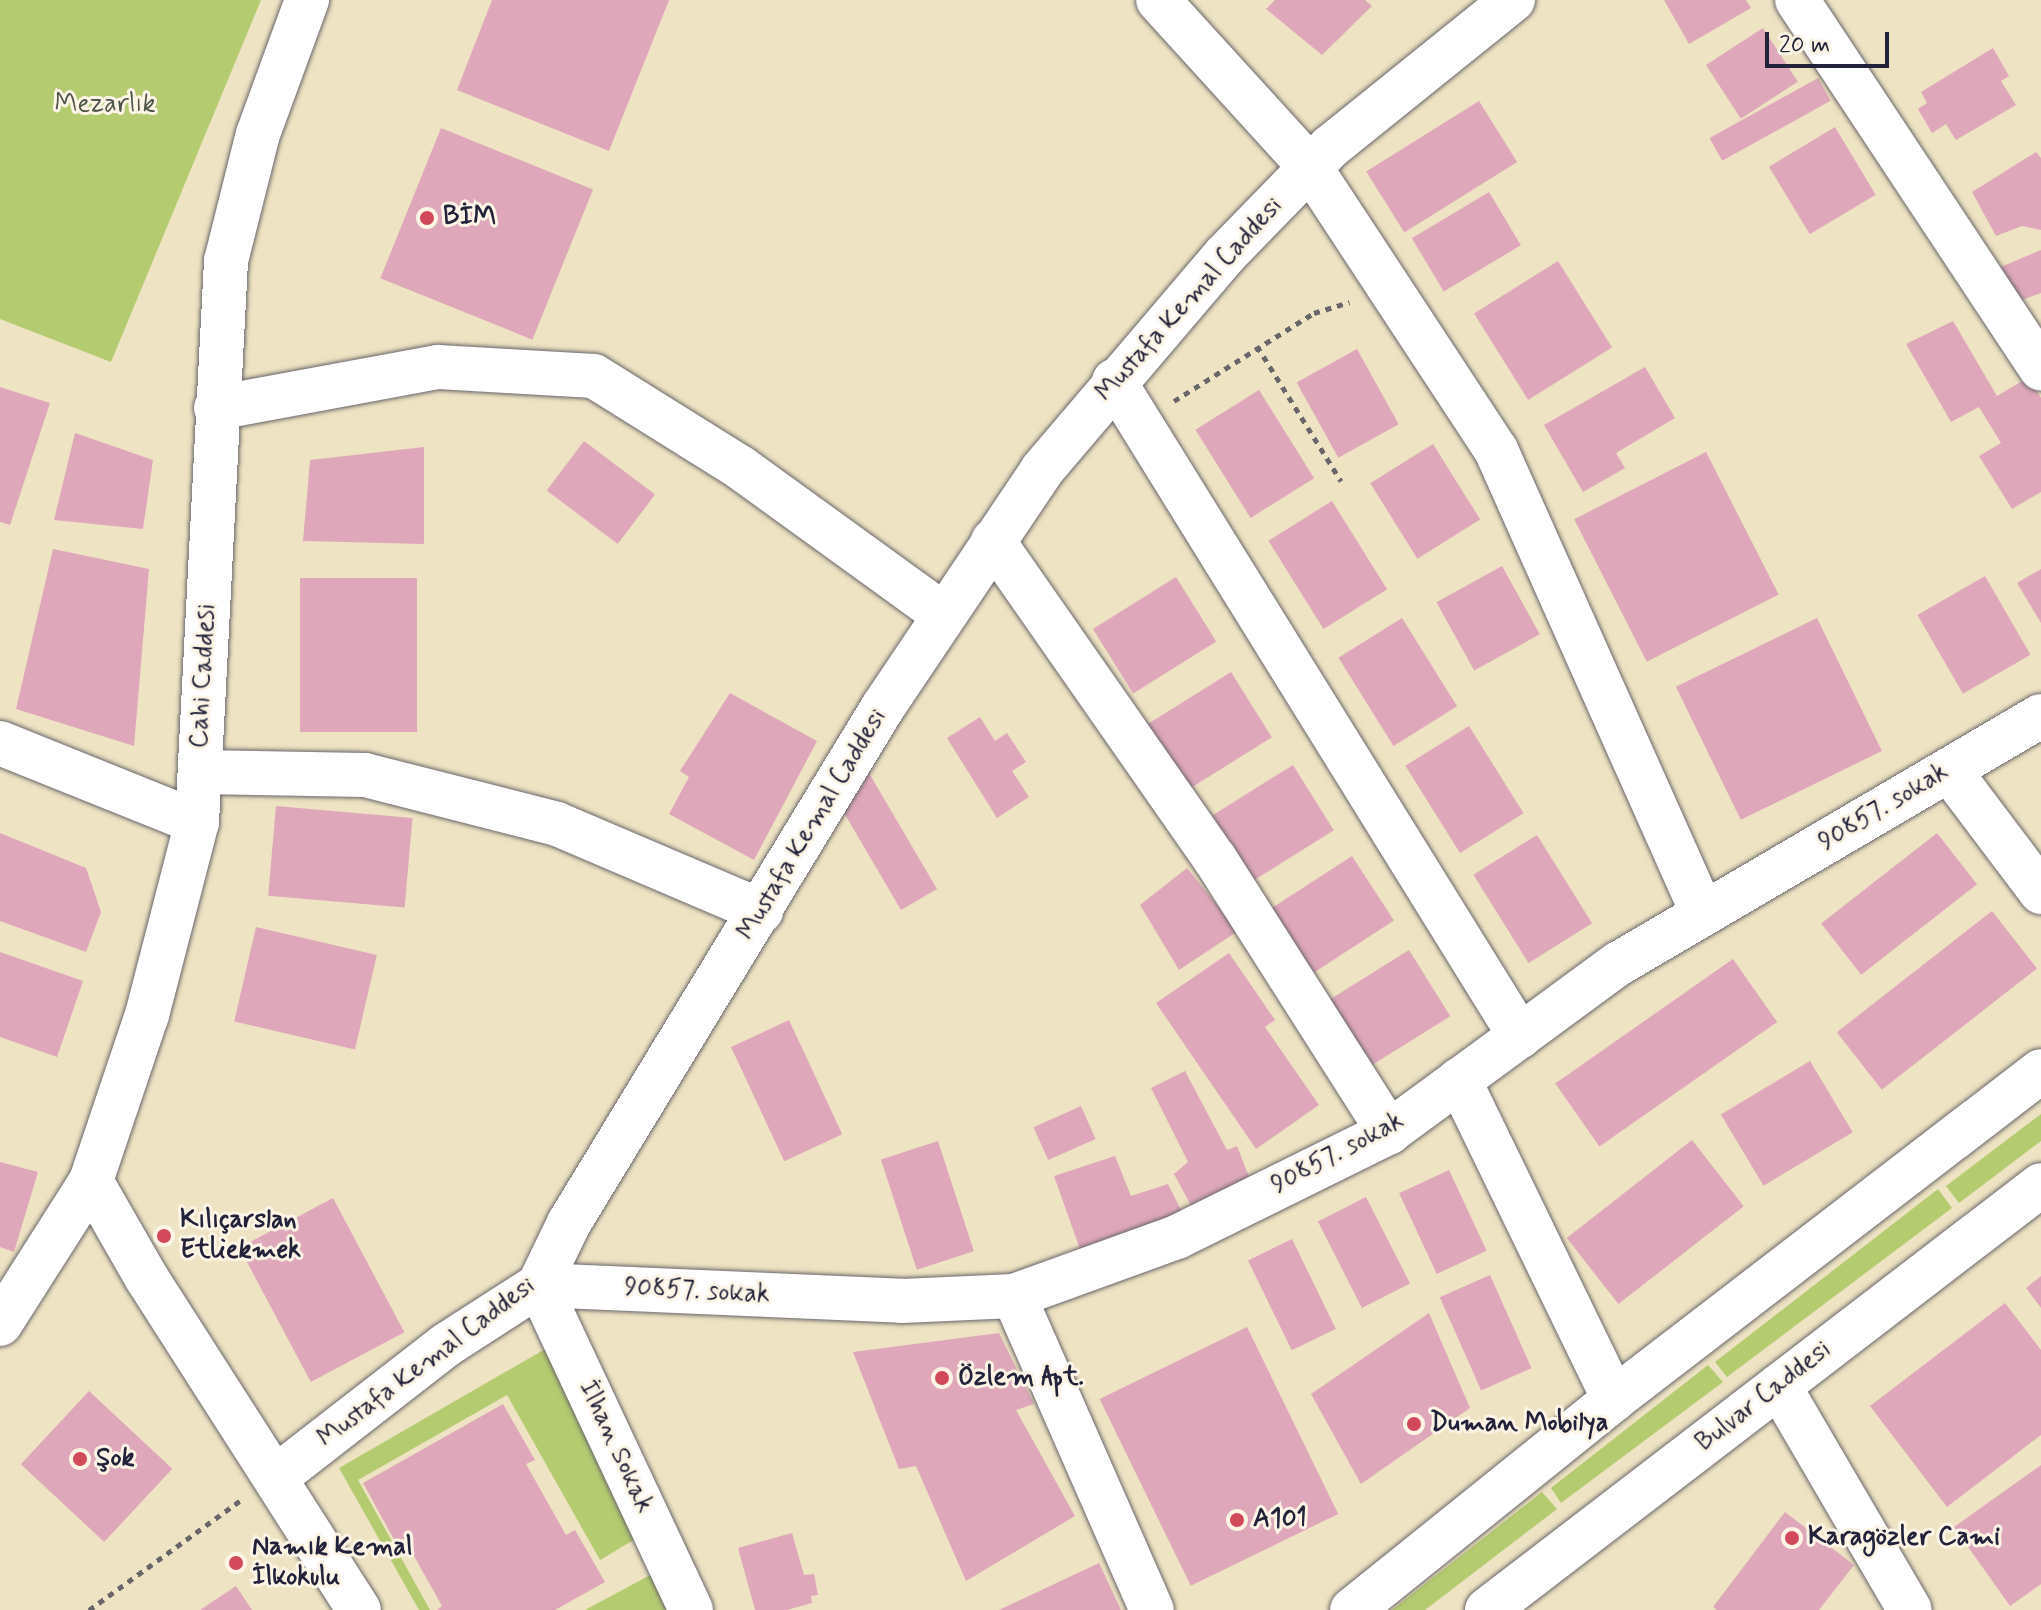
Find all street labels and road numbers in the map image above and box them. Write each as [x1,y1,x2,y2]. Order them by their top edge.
street label: Mustafa Kemal Caddesi [1090,191,1290,409]
street label: Cahi Caddesi [185,602,223,750]
street label: Mustafa Kemal Caddesi [731,703,895,947]
street label: 90857. sokak [1814,757,1954,859]
street label: 90857. sokak [1266,1106,1410,1202]
street label: Mustafa Kemal Caddesi [312,1271,542,1455]
street label: 90857. sokak [623,1273,771,1311]
street label: Bulvar Caddesi [1690,1334,1838,1460]
street label: İlhan Sokak [571,1377,659,1517]

